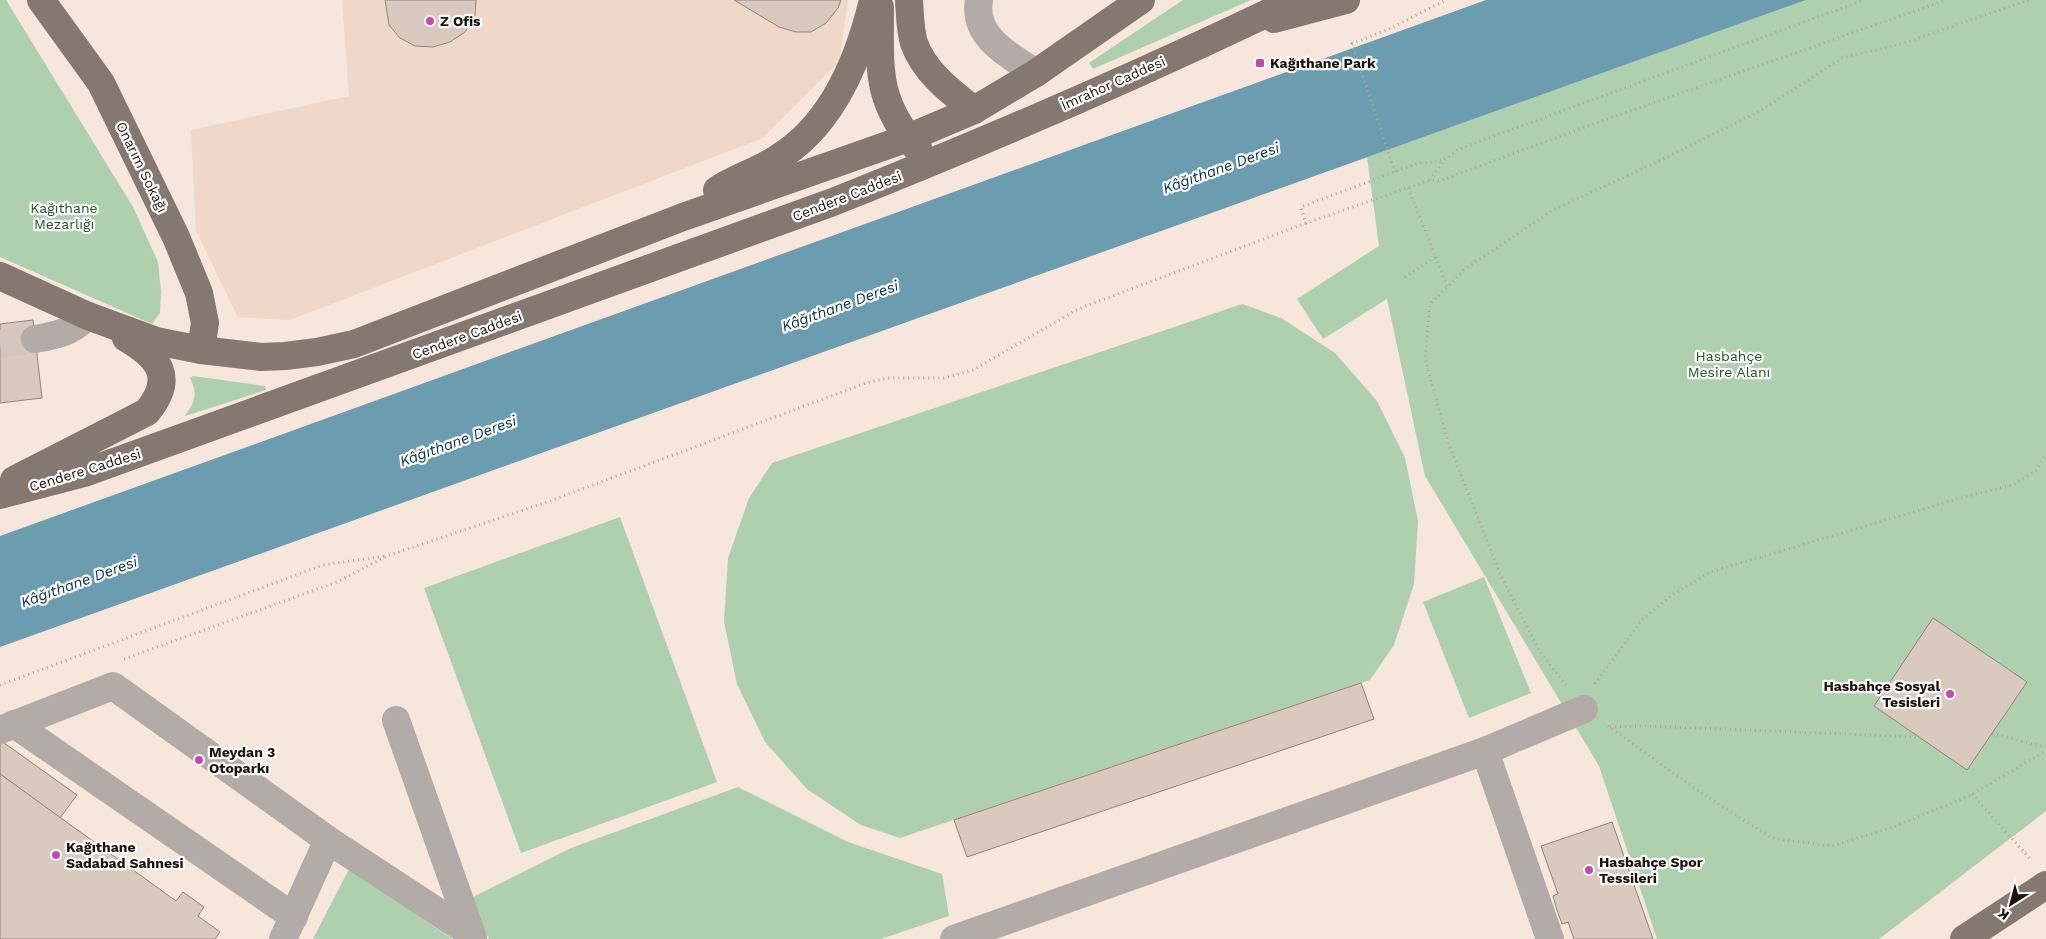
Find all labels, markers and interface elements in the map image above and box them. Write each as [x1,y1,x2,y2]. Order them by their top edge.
place label: Z Ofis [440,13,481,29]
marker: Z Ofis [424,15,436,27]
street label: İmrahor Caddesi [1058,53,1168,113]
place label: Kağıthane Park [1270,55,1376,71]
marker: Kağıthane Park [1254,57,1266,69]
street label: Onarım Sokağı [113,119,171,215]
water label: Kâğıthane Deresi [1160,138,1283,197]
street label: Cendere Caddesi [790,168,904,224]
park label: Kağıthane Mezarlığı [30,200,98,232]
water label: Kâğıthane Deresi [779,276,902,335]
street label: Cendere Caddesi [410,308,524,362]
park label: Hasbahçe Mesire Alanı [1688,348,1770,380]
water label: Kâğıthane Deresi [397,411,520,470]
street label: Cendere Caddesi [27,445,143,495]
water label: Kâğıthane Deresi [18,552,141,611]
place label: Hasbahçe Sosyal Tesisleri [1823,678,1940,710]
marker: Hasbahçe Sosyal Tesisleri [1944,688,1956,700]
place label: Meydan 3 Otoparkı [209,744,275,776]
marker: Meydan 3 Otoparkı [193,754,205,766]
place label: Kağıthane Sadabad Sahnesi [66,839,184,871]
marker: Kağıthane Sadabad Sahnesi [50,849,62,861]
place label: Hasbahçe Spor Tessileri [1599,854,1703,886]
marker: Hasbahçe Spor Tessileri [1583,864,1595,876]
north arrow [1986,879,2036,929]
text: K [1994,905,2012,924]

